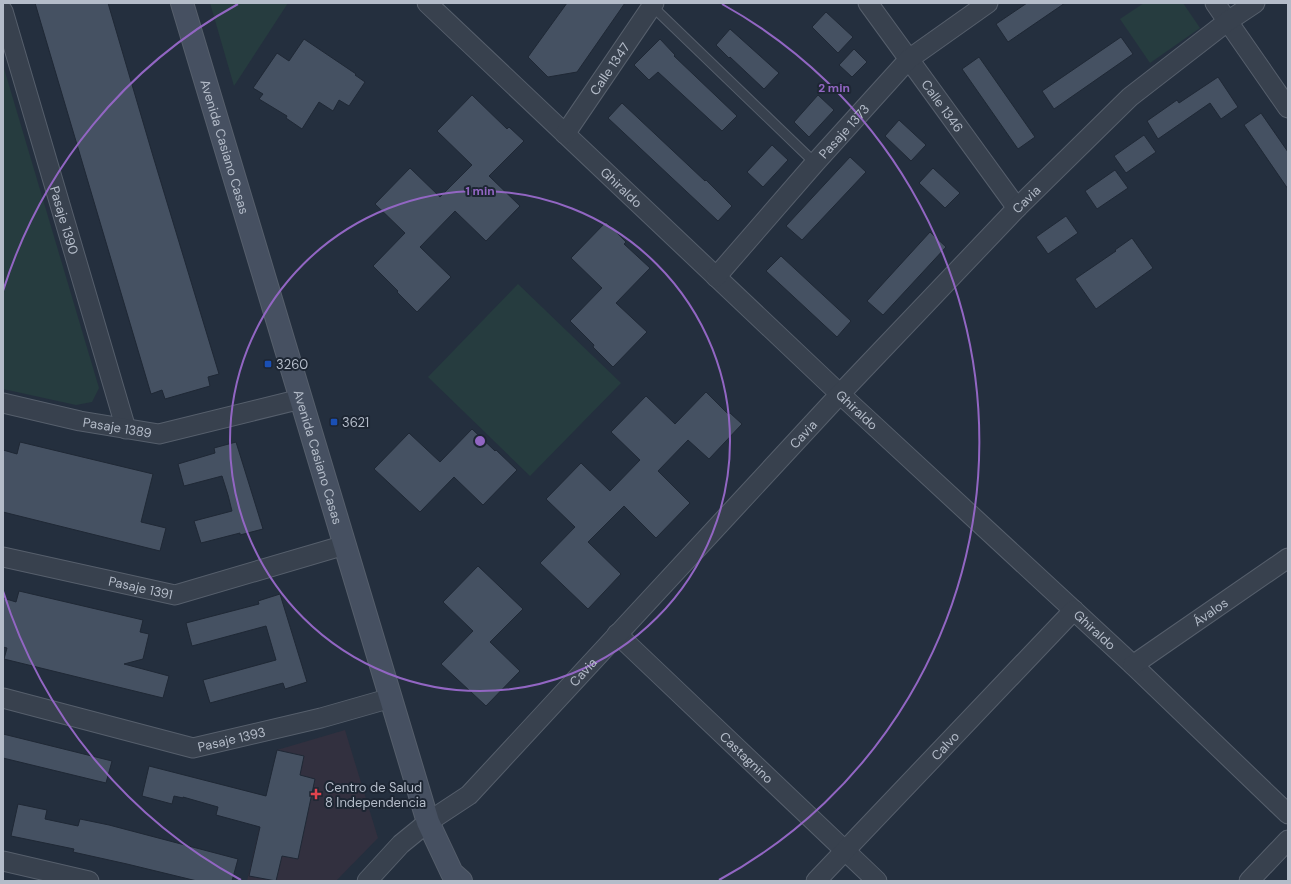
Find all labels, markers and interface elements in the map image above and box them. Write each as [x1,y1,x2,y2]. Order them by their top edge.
street label: Calle 1347 [586,39,634,98]
street label: Calle 1346 [917,76,967,136]
street label: Avenida Casiano Casas [196,78,253,216]
text: 2 min [818,80,850,96]
street label: Pasaje 1373 [815,101,873,162]
street label: Ghiraldo [597,164,646,212]
street label: Cavia [1009,182,1044,217]
text: 1 min [465,183,495,199]
street label: Pasaje 1390 [46,184,82,257]
place label: 3260 [276,356,308,373]
marker: 3260 [263,359,273,369]
street label: Ghiraldo [832,387,881,434]
street label: Avenida Casiano Casas [290,388,346,526]
street label: Pasaje 1389 [82,414,153,442]
place label: 3621 [342,414,369,431]
street label: Cavia [786,416,821,452]
marker: 3621 [329,417,339,427]
centre of rings [473,434,487,448]
street label: Pasaje 1391 [107,573,174,603]
street label: Ávalos [1189,594,1231,630]
street label: Ghiraldo [1070,607,1119,654]
street label: Cavia [566,654,601,690]
street label: Pasaje 1393 [196,723,267,756]
street label: Castagnino [716,728,777,787]
street label: Calvo [928,728,963,764]
place label: Centro de Salud 8 Independencia [325,779,426,811]
marker: Centro de Salud 8 Independencia [310,788,322,800]

